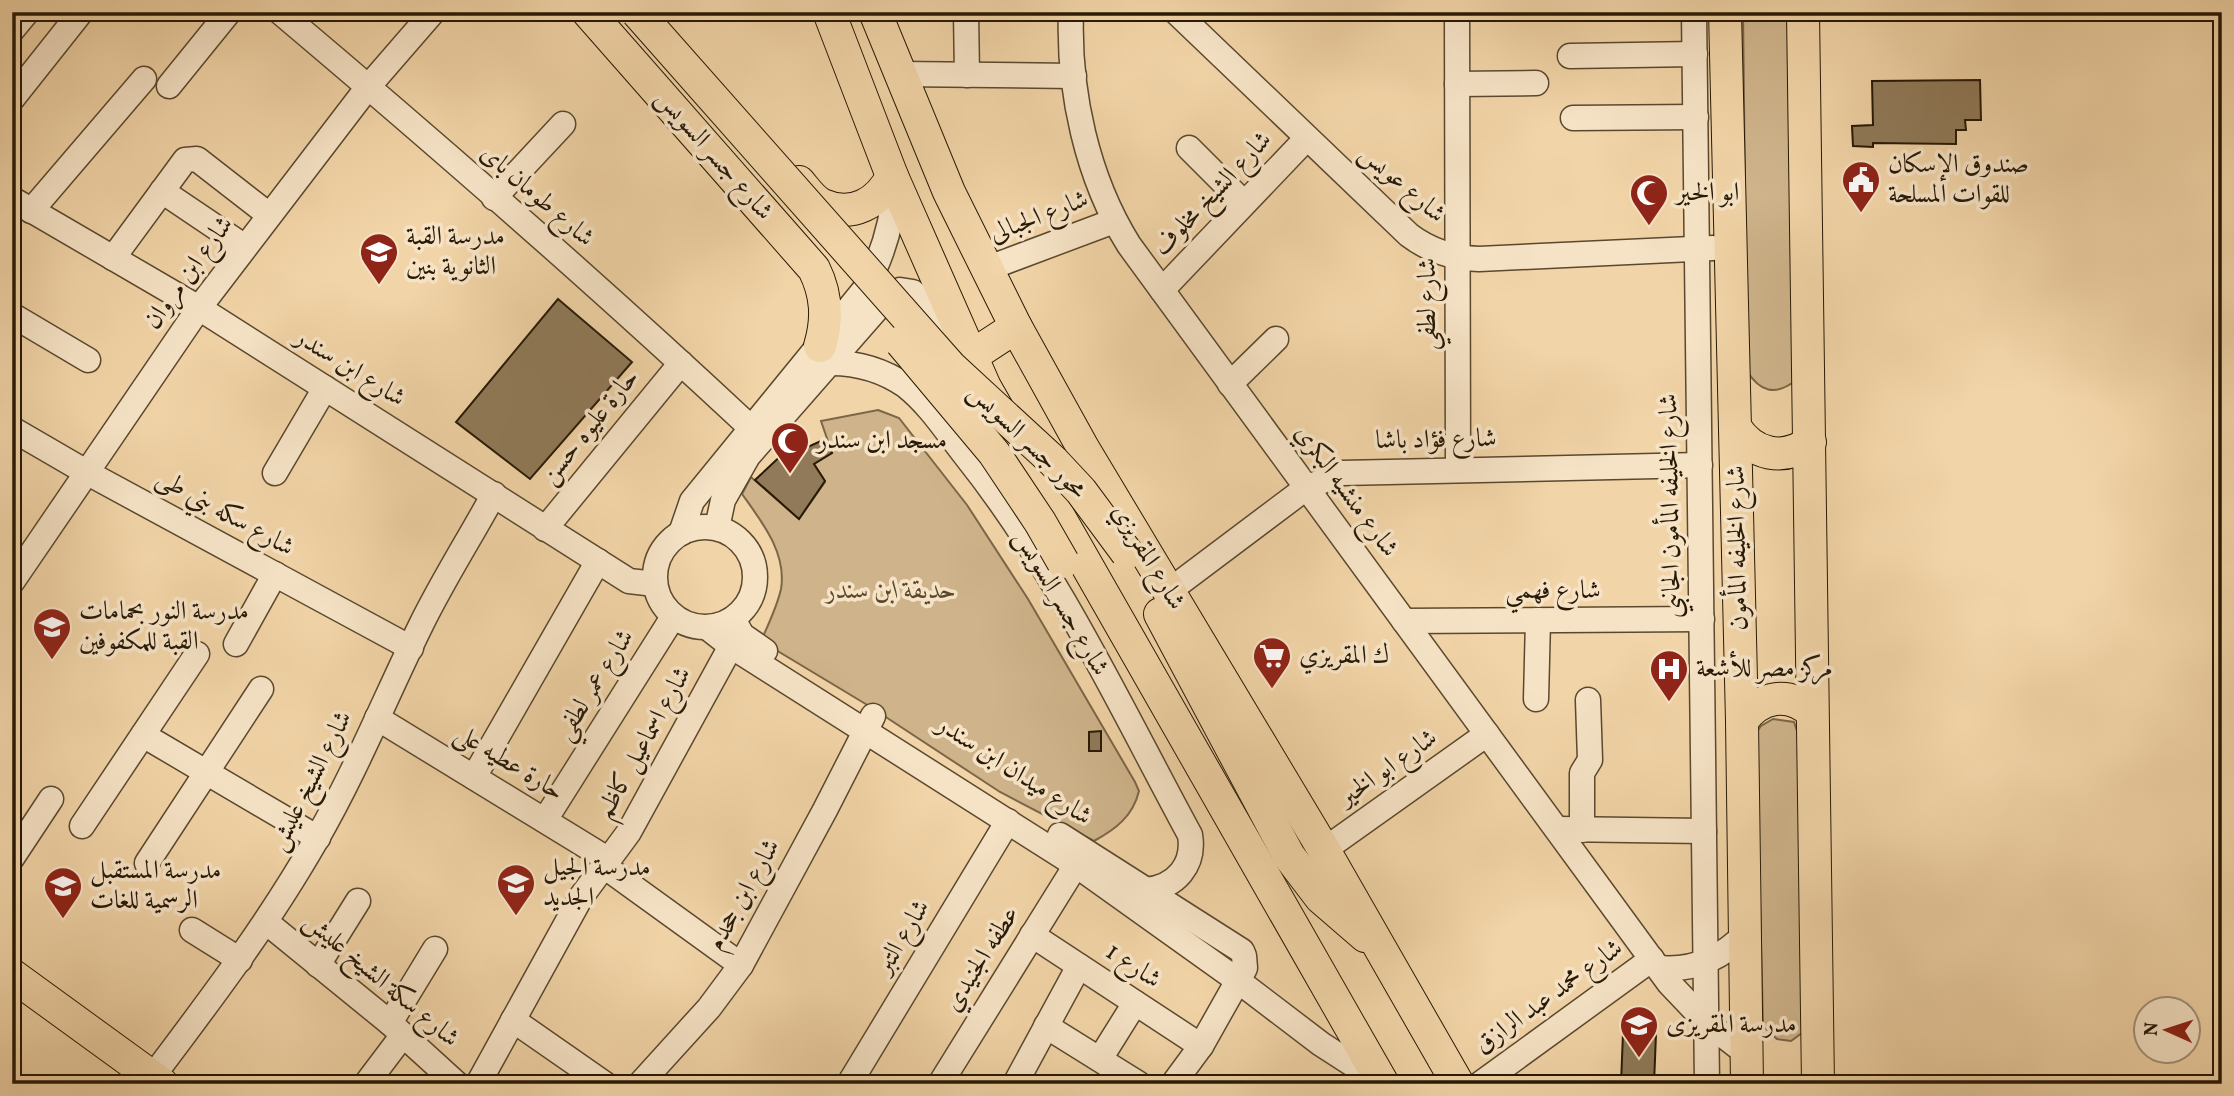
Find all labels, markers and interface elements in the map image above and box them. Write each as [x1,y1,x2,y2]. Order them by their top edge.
street label: شارع جسر السويس [645,81,781,230]
street label: شارع الشيخ مخلوف [1145,123,1284,267]
street label: شارع طومان باى [471,136,602,257]
street label: شارع عويس [1349,136,1453,233]
place label: صندوق الإسكان للقوات المسلحة [1888,147,2029,213]
public building icon: صندوق الإسكان للقوات المسلحة [1840,159,1882,214]
mosque icon: ابو الخير [1628,172,1670,227]
place label: ابو الخير [1673,175,1739,211]
street label: شارع الجبالى [984,182,1094,254]
street label: شارع ابن مروان [135,209,244,338]
place label: مدرسة القبة الثانوية بنين [406,219,505,285]
school or university icon: مدرسة القبة الثانوية بنين [358,231,400,286]
street label: شارع لطفي [1410,258,1452,350]
street label: شارع ابن سندر [284,318,412,418]
street label: حارة عليوه حسن [532,361,648,493]
street label: محور جسر السويس [959,375,1095,507]
street label: شارع الخليفه المأمون الجانبي [1649,393,1694,619]
street label: شارع منشيه البكري [1284,417,1407,566]
mosque icon: مسجد ابن سندر [769,420,811,475]
street label: شارع فؤاد باشا [1375,421,1497,461]
place label: مسجد ابن سندر [814,423,947,459]
street label: شارع سكه بني طى [148,460,300,568]
street label: شارع الخليفه المأمون [1717,465,1759,631]
street label: شارع المقريزي [1100,497,1194,618]
street label: شارع جسر السويس [1003,523,1117,684]
park label: حديقة ابن سندر [824,573,956,609]
street label: شارع فهمي [1505,573,1601,614]
place label: مدرسة النور بحمامات القبة للمكفوفين [79,594,249,660]
school or university icon: مدرسة النور بحمامات القبة للمكفوفين [31,606,73,661]
street label: شارع عمر لطفي [547,622,649,751]
supermarket icon: ك المقريزي [1251,635,1293,690]
place label: ك المقريزي [1299,638,1389,675]
hospital icon: مركز مصر للأشعة [1648,648,1690,703]
place label: مركز مصر للأشعة [1696,651,1833,687]
street label: شارع اسماعيل كاظم [587,660,705,828]
street label: شارع الشيخ عليش [260,705,365,859]
street label: شارع ميدان ابن سندر [926,706,1099,836]
street label: حارة عطيه على [447,716,571,810]
street label: شارع ابو الخير [1329,721,1446,819]
street label: شارع ابن جحدم [698,832,792,959]
place label: مدرسة الجيل الجديد [543,850,651,916]
place label: مدرسة المستقبل الرسمية للغات [90,853,221,919]
school or university icon: مدرسة الجيل الجديد [495,862,537,917]
school or university icon: مدرسة المستقبل الرسمية للغات [42,865,84,920]
street label: شارع التبر [865,893,941,985]
street label: عطفه الجنيدي [935,899,1030,1019]
street label: شارع سكة الشيخ عليش [293,904,467,1059]
street label: شارع محمد عبد الرازق [1467,931,1632,1065]
street label: شارع 1 [1097,934,1168,999]
north arrow [2132,995,2202,1064]
school or university icon: مدرسة المقريزى [1618,1004,1660,1059]
place label: مدرسة المقريزى [1666,1007,1797,1043]
text: N [2139,1021,2165,1037]

